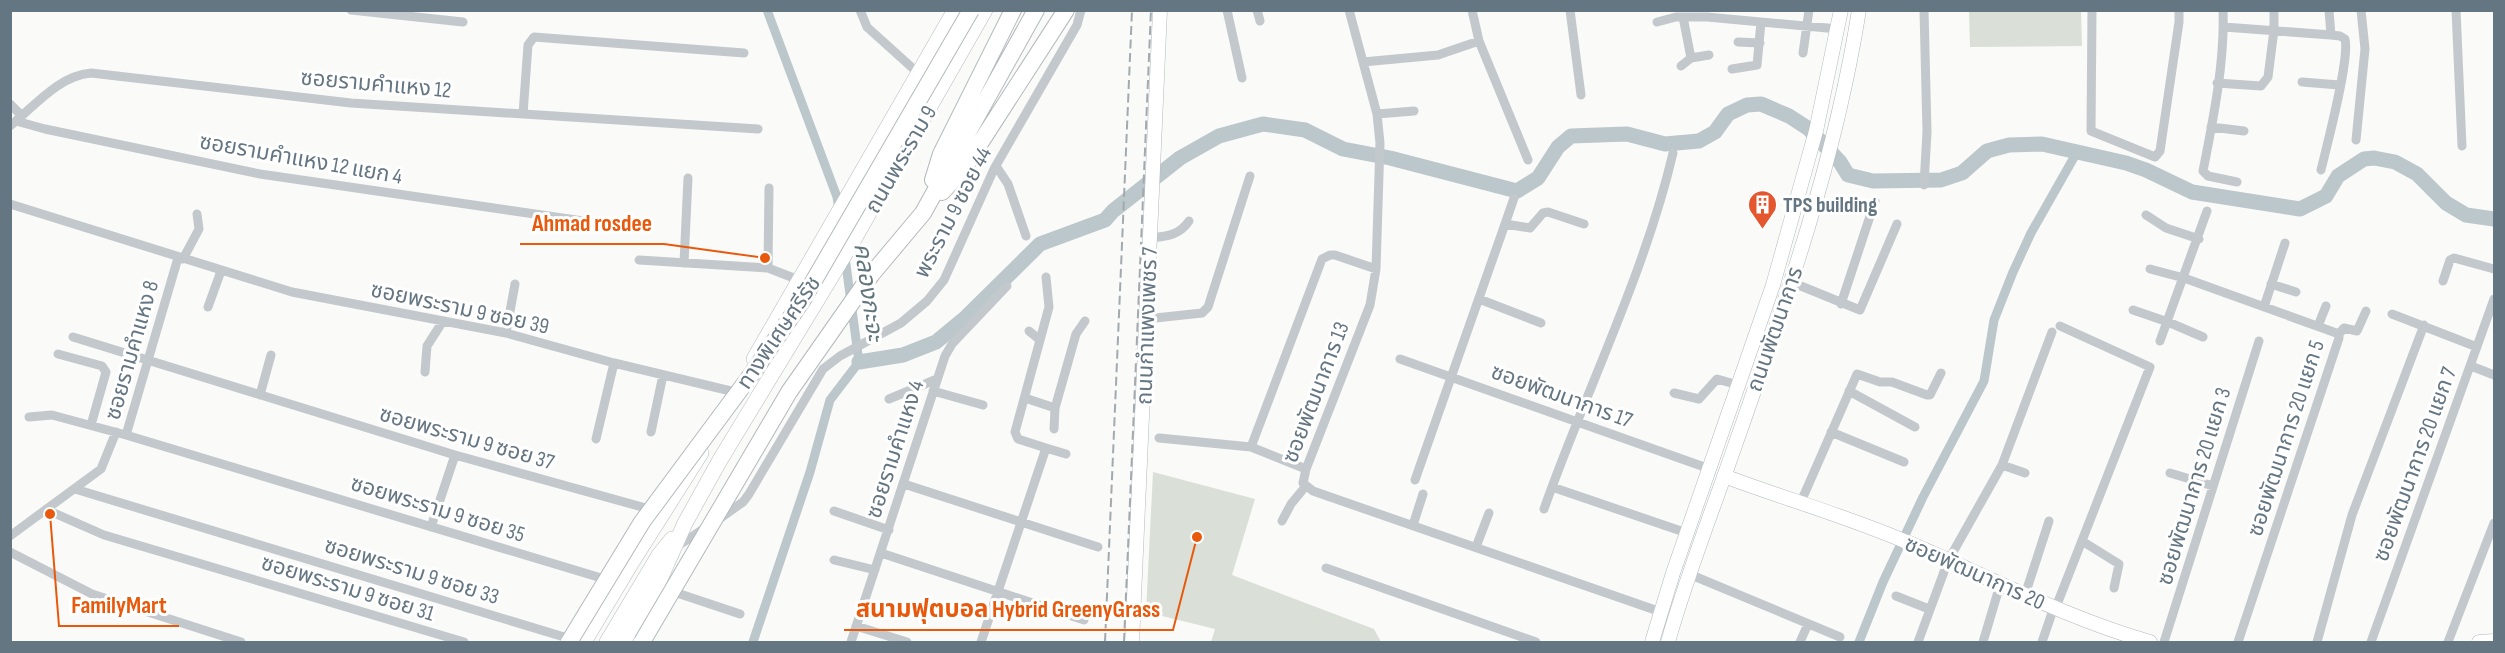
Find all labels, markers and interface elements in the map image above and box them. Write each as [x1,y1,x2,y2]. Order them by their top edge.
street label: ซอยรามคำแหง 12 [299,64,452,105]
street label: ถนนพระราม 9 [860,101,943,219]
street label: ซอยรามคำแหง 12 แยก 4 [197,128,404,191]
street label: พระราม 9 ซอย 44 [909,143,998,283]
building icon: TPS building [1746,188,1778,230]
place label: TPS building [1783,192,1877,219]
callout: Ahmad rosdee [520,202,664,244]
text: Ahmad rosdee [531,209,652,238]
water label: คลองกะจะ [847,241,890,345]
street label: ถนนกำแพงเพชร 7 [1131,246,1164,405]
street label: ถนนพัฒนาการ [1741,263,1809,396]
street label: ทางพิเศษศรีรัช [731,271,827,395]
street label: ซอยพระราม 9 ซอย 39 [368,276,551,341]
street label: ซอยรามคำแหง 8 [100,278,165,423]
street label: ซอยพัฒนาการ 13 [1277,318,1356,467]
street label: ซอยพัฒนาการ 20 แยก 5 [2242,337,2331,540]
street label: ซอยพัฒนาการ 17 [1487,358,1636,435]
street label: ซอยพัฒนาการ 20 แยก 7 [2368,364,2463,565]
street label: ซอยรามคำแหง 4 [860,377,930,522]
street label: ซอยพัฒนาการ 20 แยก 3 [2152,384,2237,588]
street label: ซอยพระราม 9 ซอย 37 [376,401,557,476]
street label: ซอยพระราม 9 ซอย 35 [347,470,528,549]
street label: ซอยพัฒนาการ 20 [1900,530,2049,616]
street label: ซอยพระราม 9 ซอย 33 [321,532,502,611]
street label: ซอยพระราม 9 ซอย 31 [258,549,438,628]
callout: FamilyMart [59,584,179,626]
callout: สนามฟุตบอล Hybrid GreenyGrass [844,588,1173,630]
text: FamilyMart [71,591,167,620]
text: สนามฟุตบอล Hybrid GreenyGrass [856,595,1160,624]

